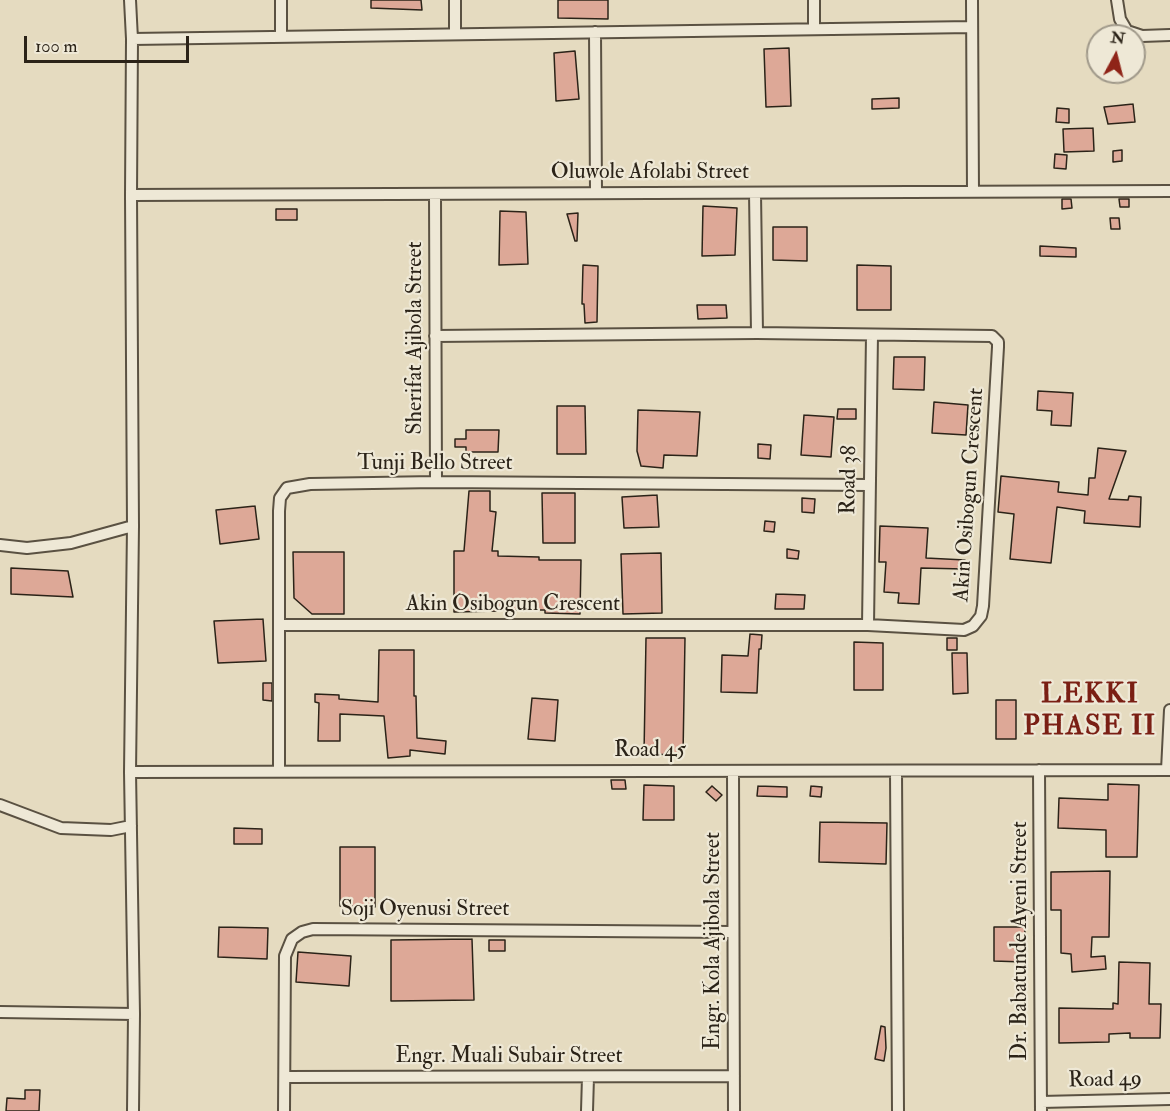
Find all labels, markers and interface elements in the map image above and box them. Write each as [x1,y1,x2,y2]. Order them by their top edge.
scale bar [27,24,192,62]
north arrow [1086,24,1146,84]
text: N [1110,27,1126,49]
text: 100 m [35,35,78,58]
street label: Oluwole Afolabi Street [551,160,749,186]
street label: Sherifat Ajibola Street [403,241,429,435]
street label: Akin Osibogun Crescent [949,387,991,603]
street label: Road 38 [836,445,864,515]
street label: Tunji Bello Street [357,451,513,477]
street label: Akin Osibogun Crescent [406,592,620,618]
district label: LEKKI PHASE II [1023,679,1157,745]
street label: Road 45 [614,738,686,764]
street label: Dr. Babatunde Ayeni Street [1008,821,1034,1061]
street label: Engr. Kola Ajibola Street [701,832,727,1050]
street label: Soji Oyenusi Street [341,897,509,923]
street label: Engr. Muali Subair Street [395,1044,623,1070]
street label: Road 49 [1068,1067,1142,1095]

